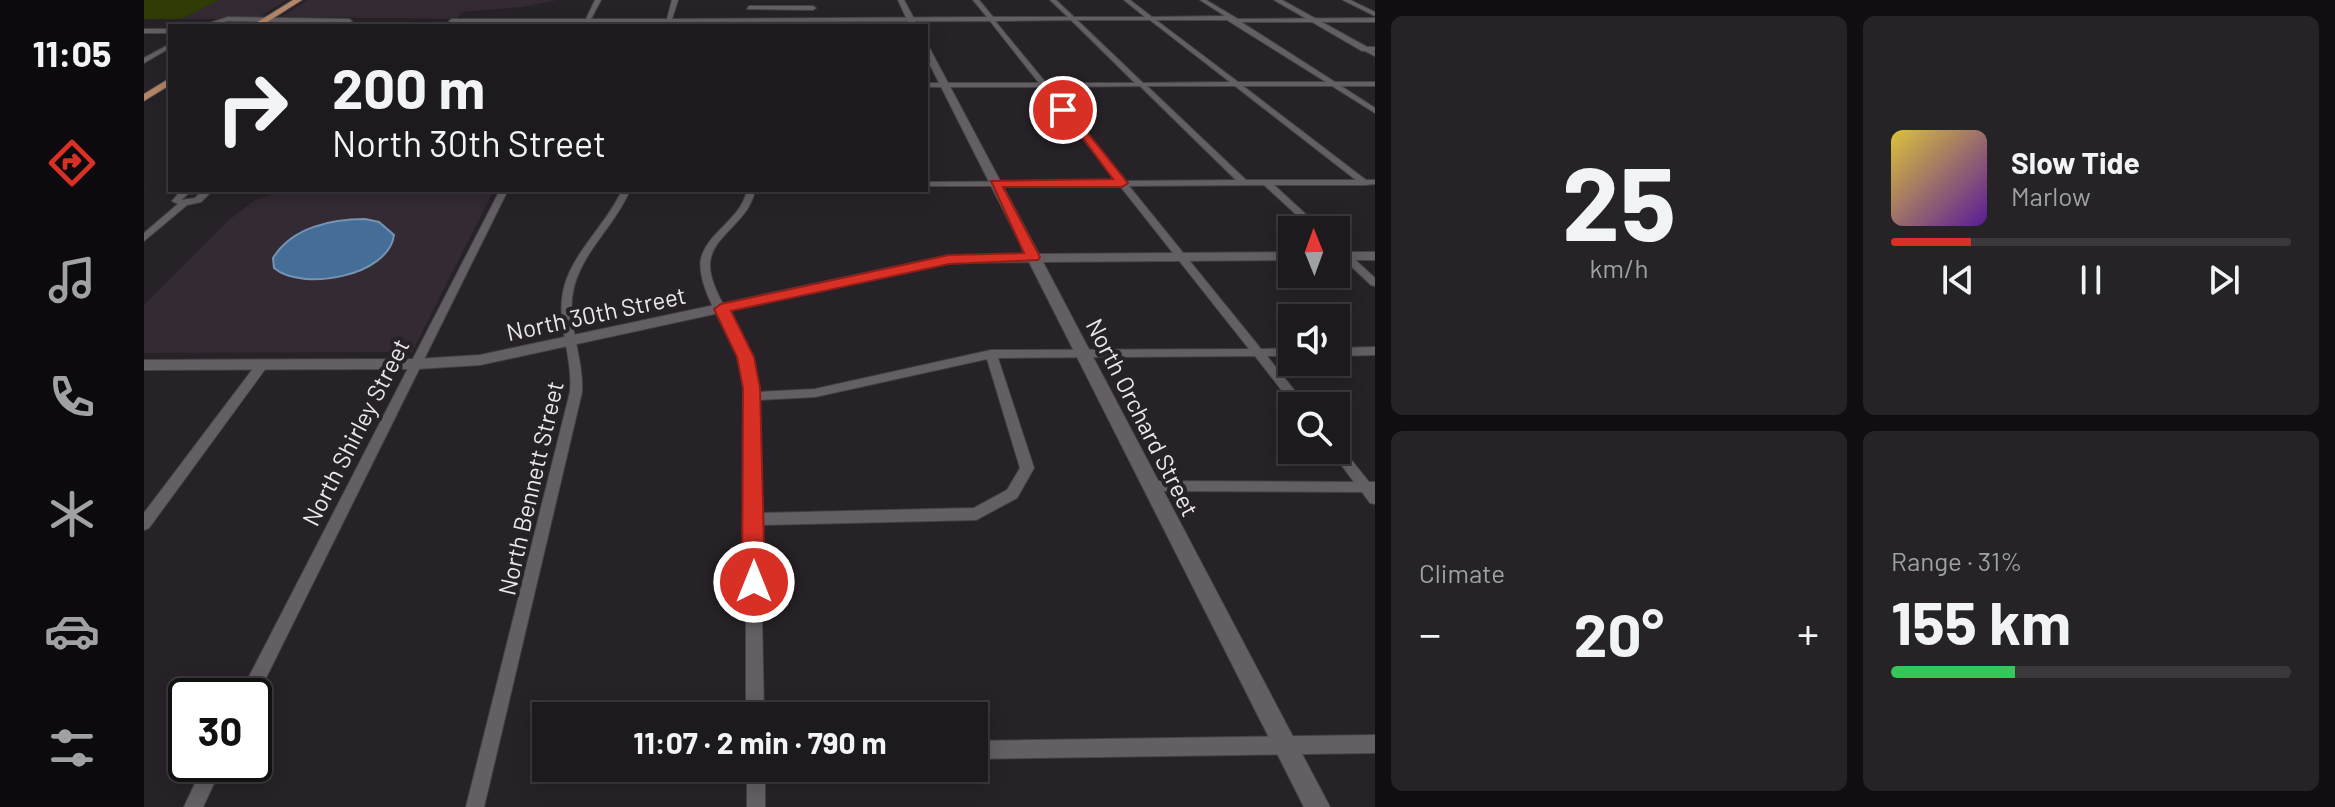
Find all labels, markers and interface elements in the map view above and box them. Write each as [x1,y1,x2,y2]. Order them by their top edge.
text: 11:05 [33,31,111,74]
text: 200 m [332,53,485,120]
icon: right [200,56,304,160]
pin [1029,76,1097,144]
icon: arrive [1041,88,1085,132]
text: North 30th Street [332,121,606,164]
icon: directions [44,135,100,191]
text: 25 [1562,137,1676,262]
text: Slow Tide [2011,144,2140,180]
text: Marlow [2011,180,2091,211]
north arrow [1278,216,1350,288]
map controls [1278,216,1350,464]
icon: music [44,252,100,308]
text: km/h [1590,252,1648,283]
icon: previous [1936,258,1980,302]
icon: pause [2069,258,2113,302]
icon: next [2202,258,2246,302]
street label: North 30th Street [504,280,688,346]
button: sound [1278,304,1350,376]
street label: North Orchard Street [1081,313,1205,521]
street label: North Shirley Street [295,334,415,530]
icon: phone [44,369,100,425]
street label: North Bennett Street [491,378,569,598]
button: search [1278,392,1350,464]
icon: climate [44,486,100,542]
position arrow [712,540,796,624]
text: Range · 31% [1891,545,2022,576]
text: Climate [1419,557,1505,588]
text: 155 km [1891,585,2071,657]
text: 20° [1574,597,1664,669]
icon: car [44,603,100,659]
text: − [1419,606,1441,659]
text: + [1797,606,1819,659]
speed limit sign: 30 [168,678,272,782]
icon: filters [44,720,100,776]
text: 11:07 · 2 min · 790 m [633,724,887,760]

